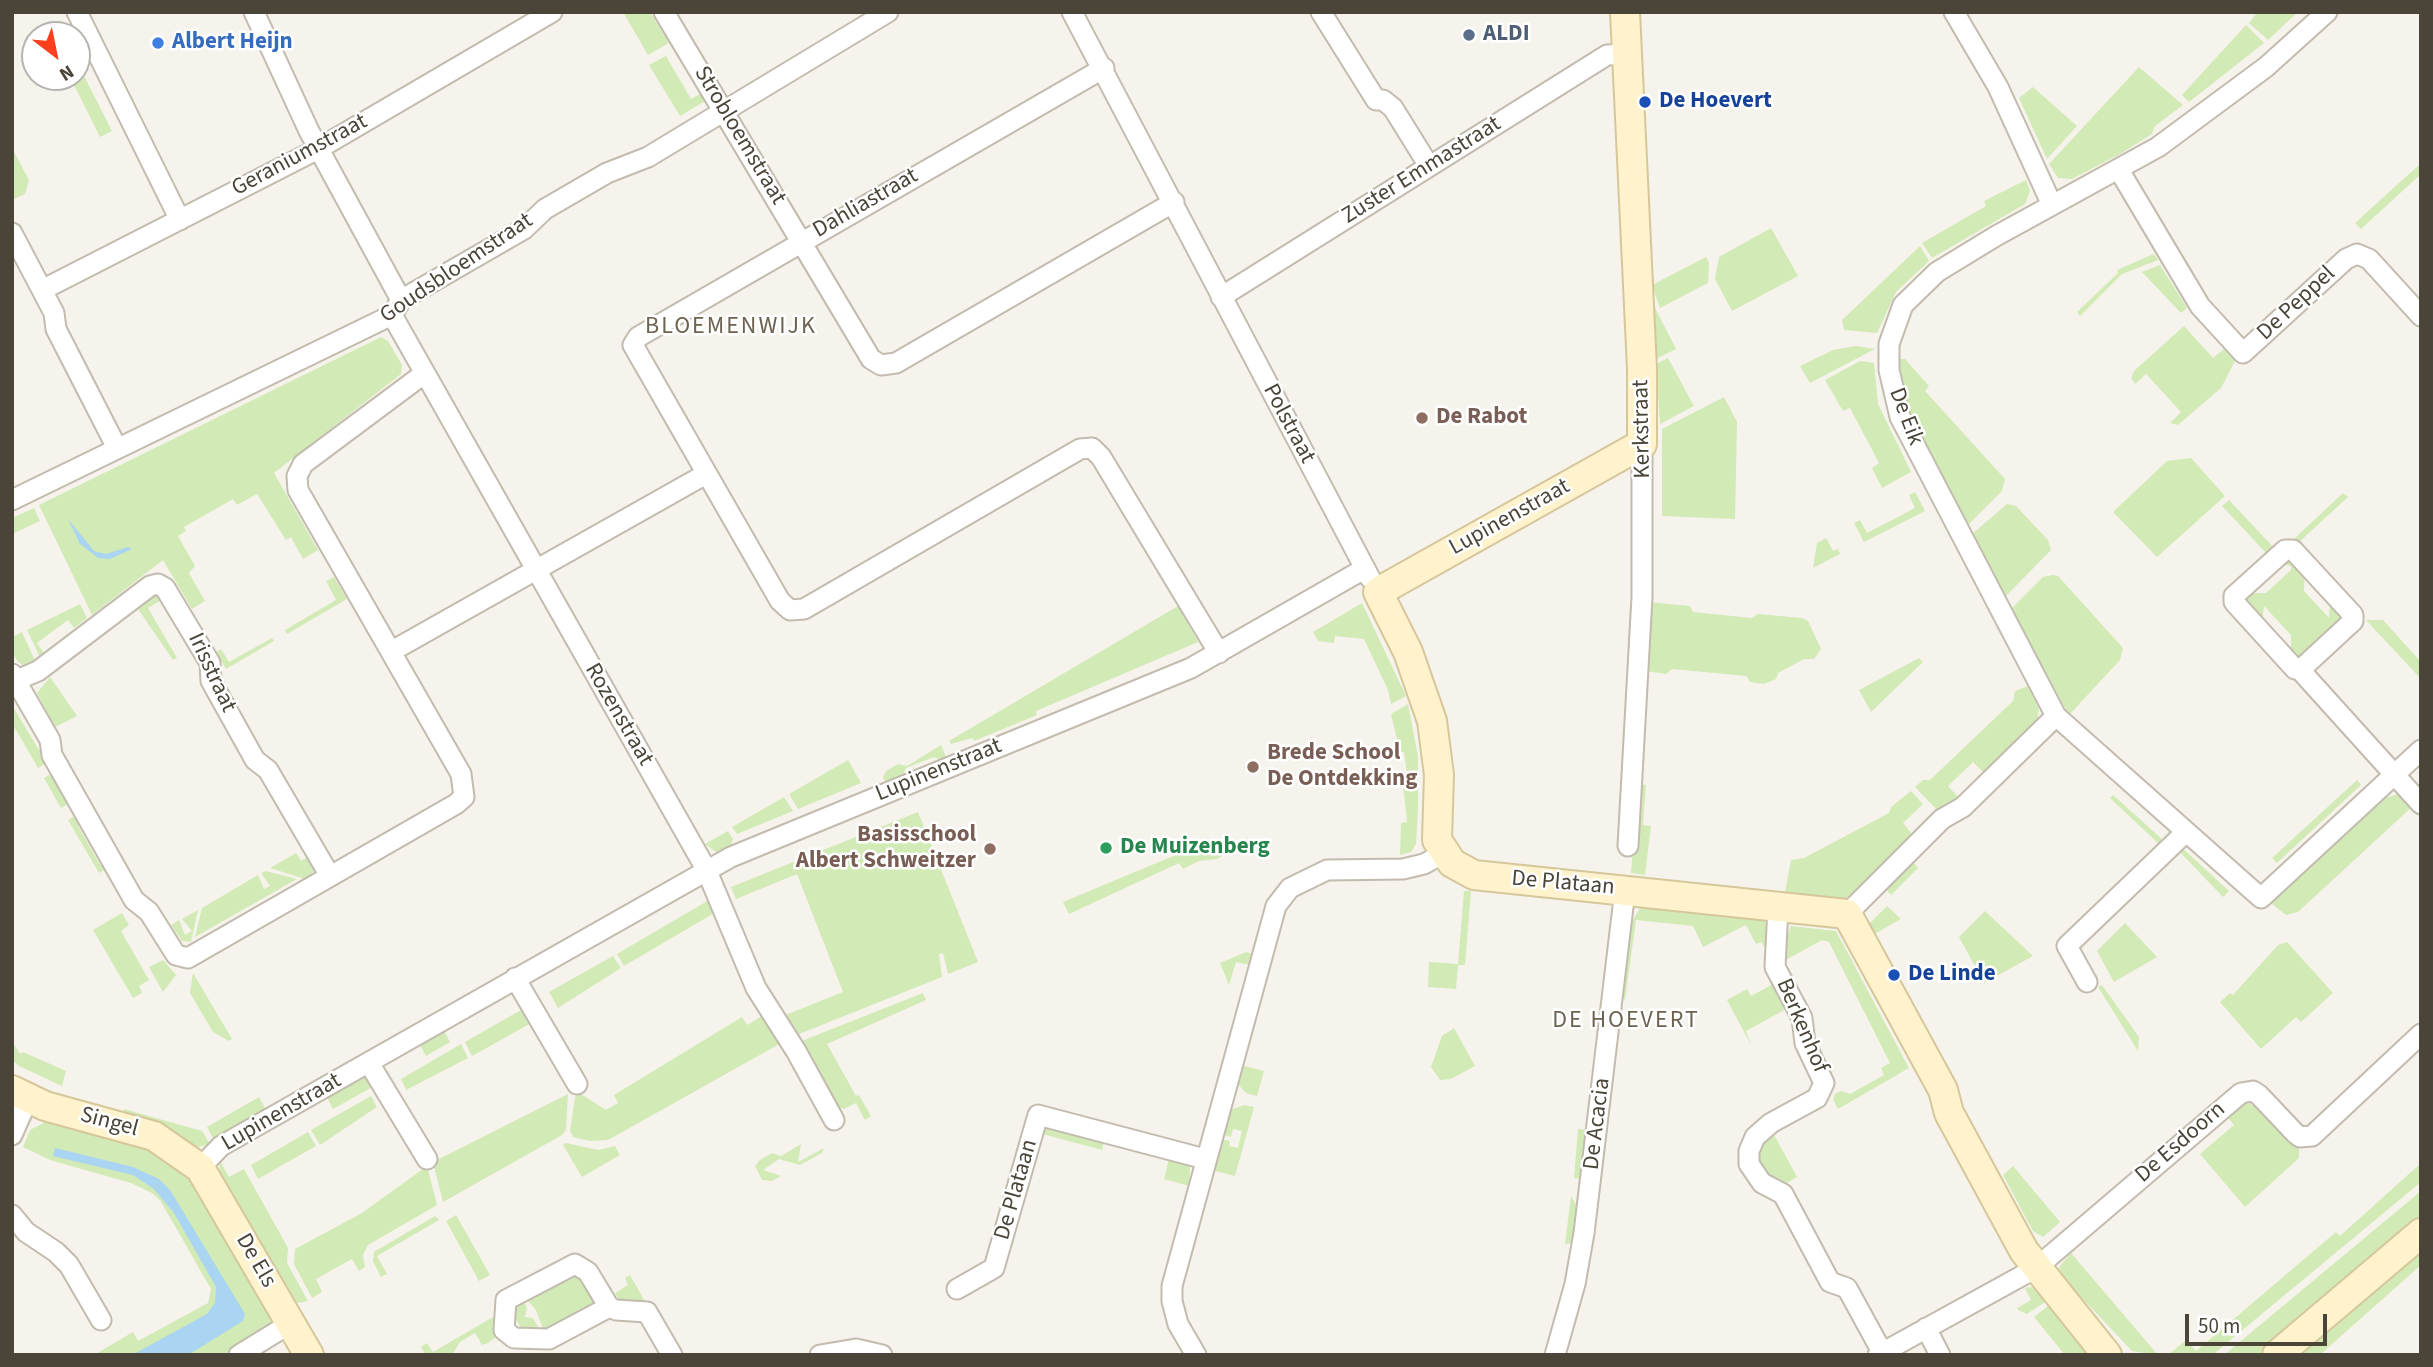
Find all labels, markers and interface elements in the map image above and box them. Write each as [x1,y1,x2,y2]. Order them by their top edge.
north arrow [21,21,91,91]
place label: ALDI [1483,21,1530,49]
marker: ALDI [1461,27,1477,43]
place label: Albert Heijn [172,29,293,57]
marker: Albert Heijn [150,35,166,51]
text: N [54,58,79,87]
street label: Strobloemstraat [687,62,791,210]
place label: De Hoevert [1659,88,1772,116]
marker: De Hoevert [1637,94,1653,110]
street label: Geraniumstraat [228,109,372,203]
street label: Zuster Emmastraat [1338,111,1506,231]
street label: Dahliastraat [809,163,923,245]
street label: Goudsbloemstraat [375,208,539,330]
street label: De Peppel [2252,261,2342,347]
district label: BLOEMENWIJK [646,314,816,342]
street label: Kerkstraat [1628,379,1658,479]
street label: Polstraat [1256,380,1320,468]
street label: De Eik [1881,384,1929,450]
place label: De Rabot [1436,404,1527,432]
marker: De Rabot [1414,410,1430,426]
street label: Lupinenstraat [1445,474,1575,562]
street label: Irisstraat [181,629,241,717]
street label: Rozenstraat [578,659,658,771]
street label: Lupinenstraat [872,733,1006,809]
place label: Brede School De Ontdekking [1267,740,1417,794]
marker: Brede School De Ontdekking [1245,759,1261,775]
place label: Basisschool Albert Schweitzer [796,822,976,876]
place label: De Muizenberg [1120,834,1270,862]
marker: De Muizenberg [1098,840,1114,856]
marker: Basisschool Albert Schweitzer [982,841,998,857]
street label: De Plataan [1510,866,1616,902]
place label: De Linde [1908,961,1996,989]
marker: De Linde [1886,967,1902,983]
street label: Berkenhof [1769,975,1833,1077]
district label: DE HOEVERT [1553,1008,1699,1036]
street label: Lupinenstraat [217,1068,347,1158]
street label: De Acacia [1579,1077,1617,1171]
street label: De Esdoorn [2130,1096,2232,1190]
street label: Singel [77,1102,141,1144]
street label: De Plataan [989,1137,1045,1243]
street label: De Els [229,1229,281,1293]
scale bar [2188,1300,2330,1344]
text: 50 m [2198,1311,2240,1341]

